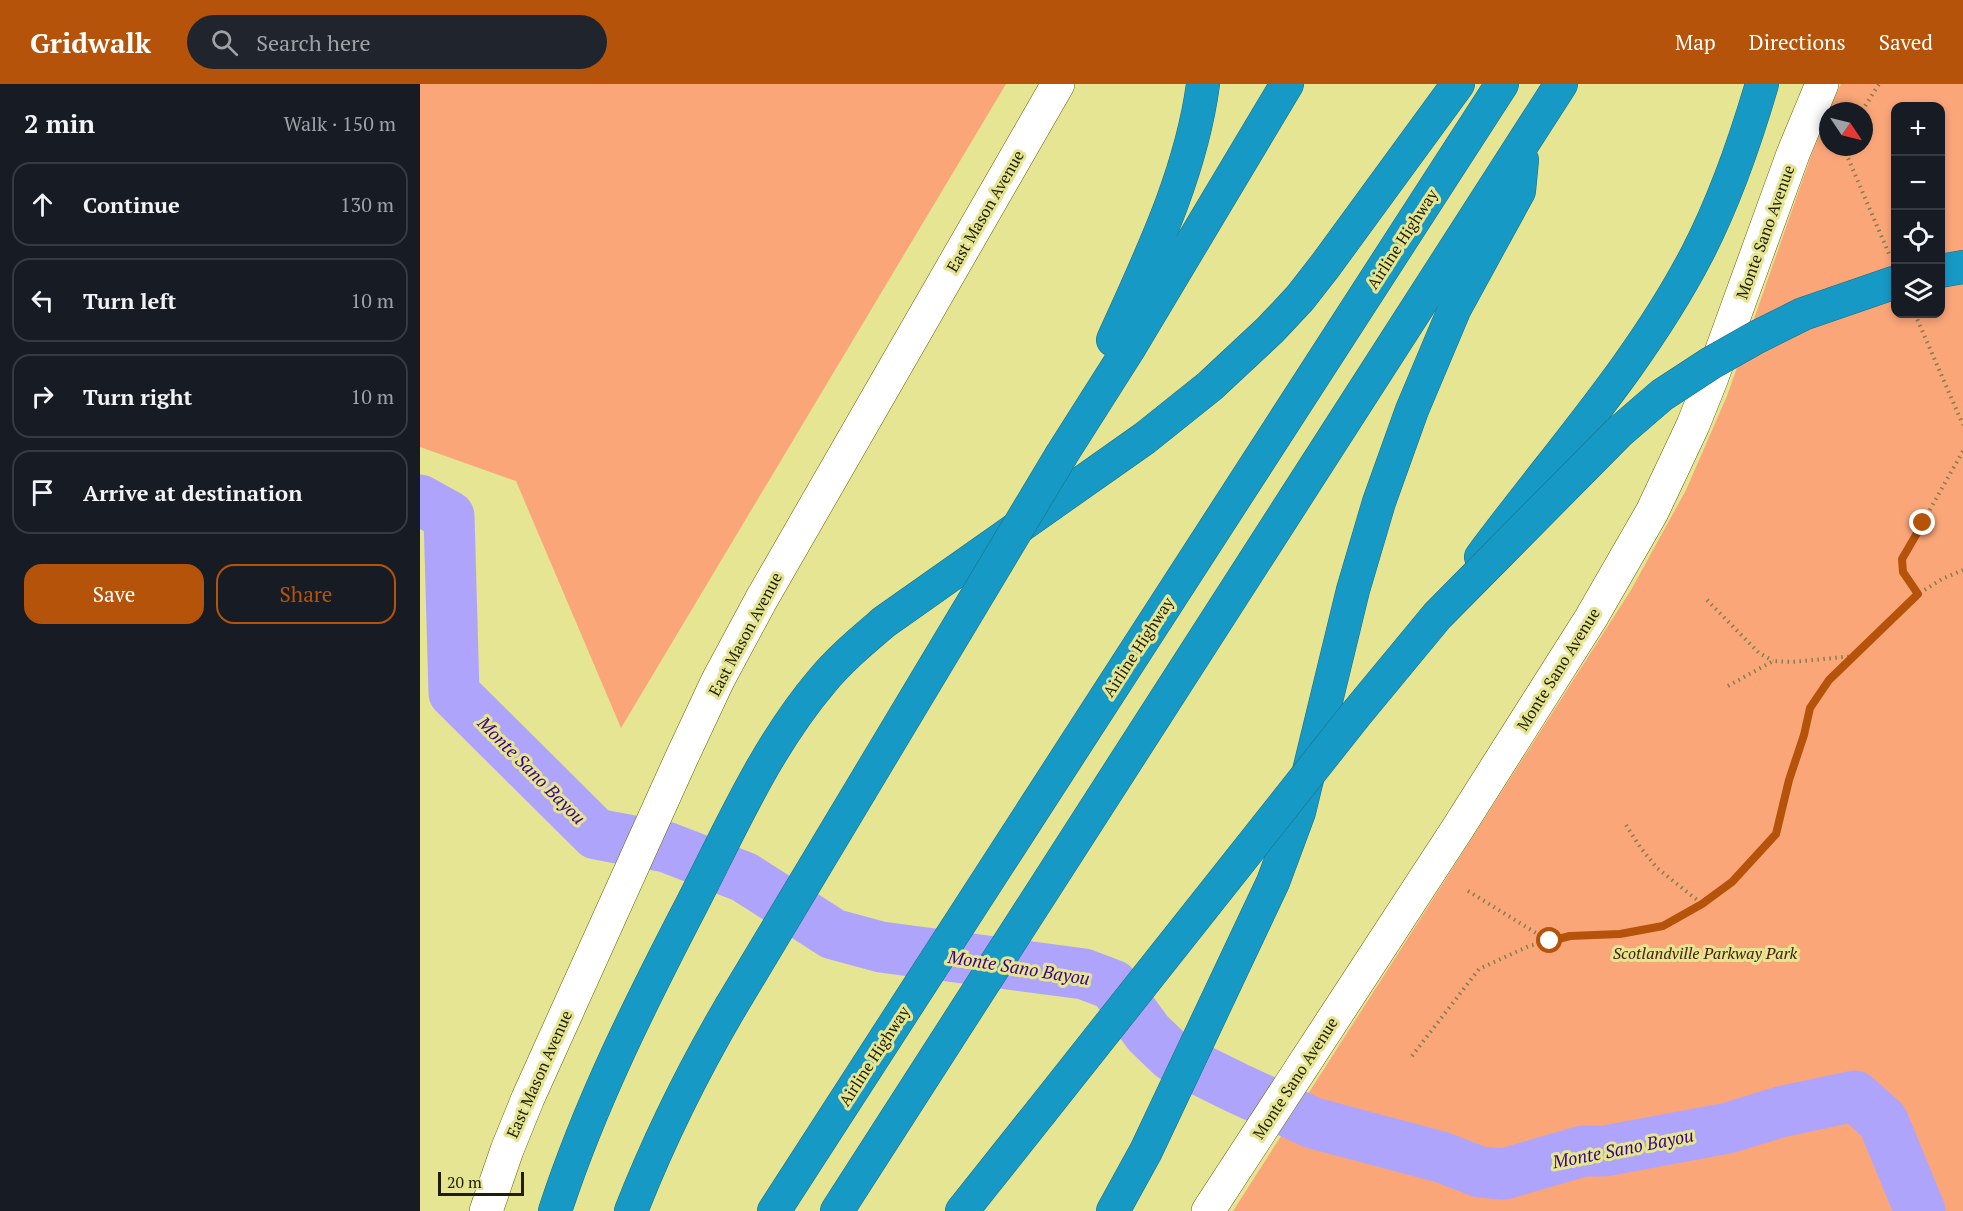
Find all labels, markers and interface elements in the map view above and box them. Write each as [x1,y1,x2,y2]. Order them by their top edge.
search box [187,15,607,69]
text: Gridwalk [30,24,151,61]
icon: search [208,26,241,59]
text: Search here [256,28,371,57]
text: Map [1675,28,1716,56]
text: Directions [1749,28,1846,56]
text: Saved [1879,28,1933,56]
north arrow [1819,102,1873,156]
map controls [1891,102,1945,318]
button: + [1891,102,1945,156]
text: 2 min [24,106,95,140]
text: Walk · 150 m [284,110,396,137]
street label: East Mason Avenue [941,146,1029,276]
button: − [1891,156,1945,210]
street label: Monte Sano Avenue [1731,162,1799,302]
street label: Airline Highway [1361,184,1443,293]
icon: ahead [26,188,59,221]
text: Continue [83,190,180,219]
text: 130 m [340,191,394,218]
button: locate [1891,210,1945,264]
button: layers [1891,264,1945,318]
icon: left [26,284,59,317]
text: Turn left [83,286,176,315]
text: 10 m [351,287,394,314]
icon: right [26,380,59,413]
text: Turn right [83,382,192,411]
text: 10 m [351,383,394,410]
icon: arrive [26,476,59,509]
text: Arrive at destination [83,478,302,507]
route end [1909,509,1935,535]
button: Save [24,564,204,624]
button: Share [216,564,396,624]
street label: East Mason Avenue [703,568,787,700]
street label: Airline Highway [1097,592,1179,701]
street label: Monte Sano Avenue [1511,603,1605,735]
water label: Monte Sano Bayou [472,710,591,829]
route start [1536,927,1562,953]
park label: Scotlandville Parkway Park [1613,942,1798,964]
water label: Monte Sano Bayou [945,944,1092,990]
street label: Airline Highway [833,1001,915,1110]
street label: East Mason Avenue [501,1007,577,1141]
street label: Monte Sano Avenue [1247,1013,1343,1143]
water label: Monte Sano Bayou [1549,1123,1696,1174]
scale bar [438,1169,524,1196]
text: 20 m [447,1171,482,1193]

